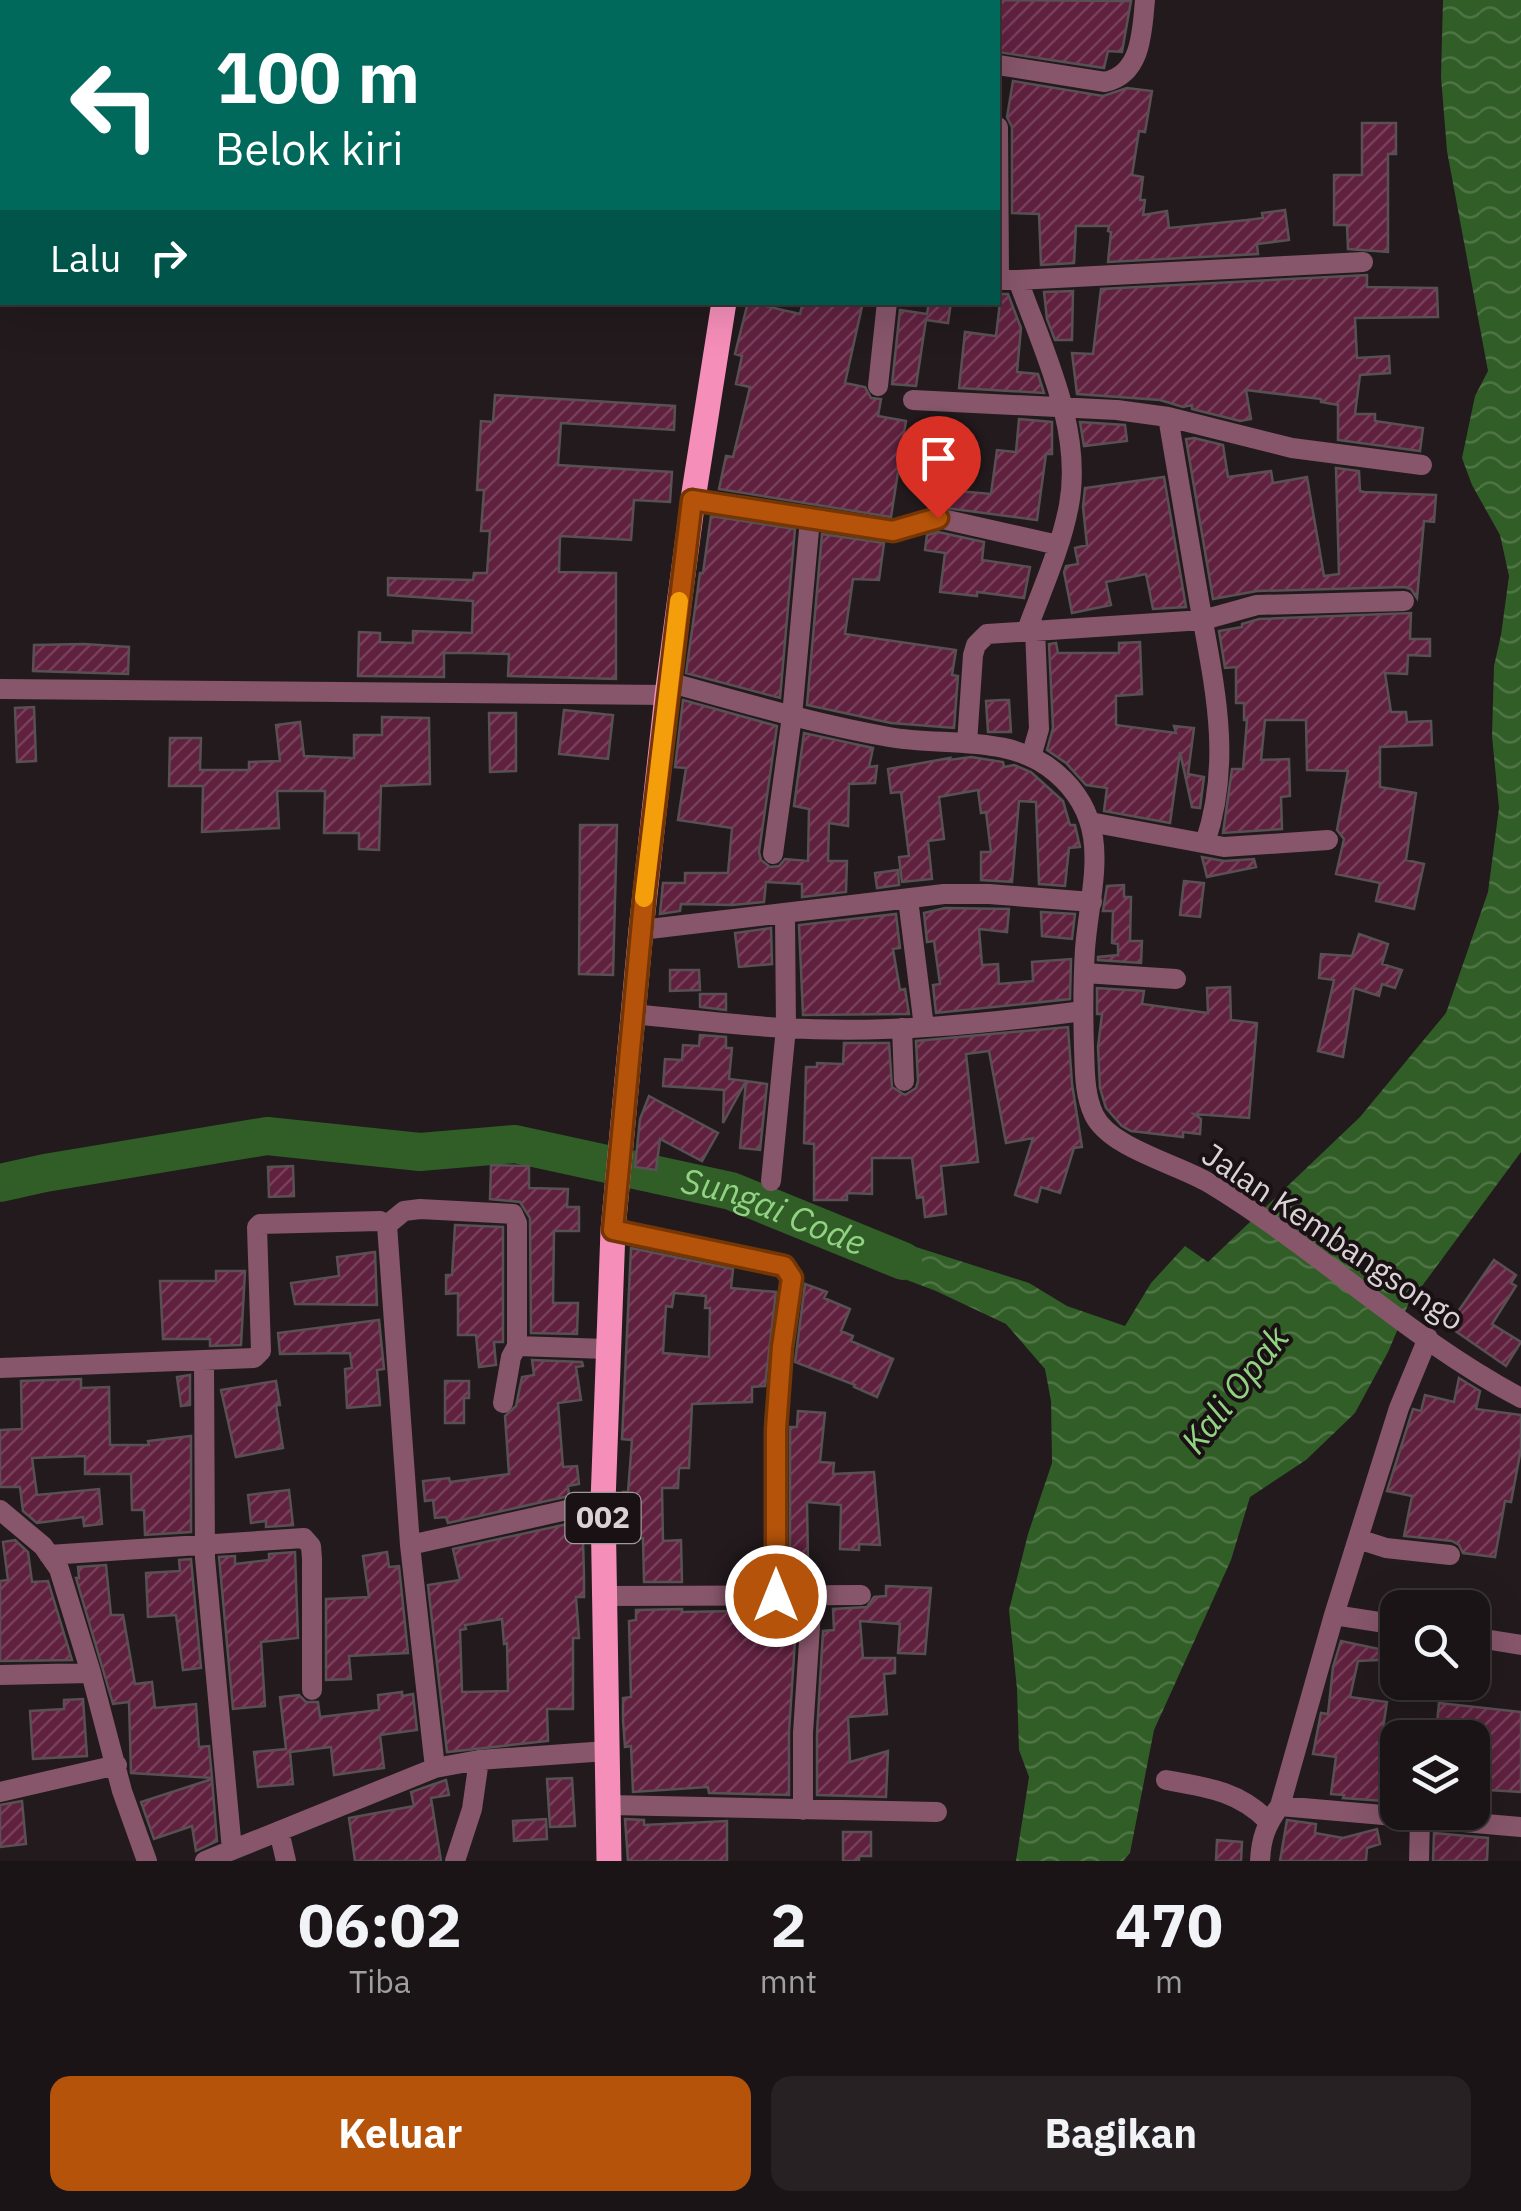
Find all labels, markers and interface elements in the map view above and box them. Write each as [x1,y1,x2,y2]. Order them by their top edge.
text: 100 m [215,31,420,122]
icon: left [50,40,180,170]
text: Belok kiri [215,119,404,177]
icon: right [141,230,196,285]
text: Lalu [50,233,121,282]
pin [896,416,981,519]
icon: arrive [911,431,966,486]
street label: Jalan Kembangsongo [1195,1133,1473,1339]
water label: Sungai Code [677,1157,873,1266]
water label: Kali Opak [1170,1316,1299,1463]
road number: 002 [566,1493,640,1543]
position arrow [724,1544,828,1648]
map controls [1380,1590,1490,1830]
button: search [1380,1590,1490,1700]
button: layers [1380,1720,1490,1830]
text: 06:02 [298,1885,462,1964]
text: 2 [770,1885,806,1964]
text: 470 [1115,1885,1223,1964]
text: Tiba [349,1960,411,2002]
text: mnt [760,1960,817,2002]
text: m [1155,1960,1183,2002]
button: Keluar [50,2076,751,2191]
button: Bagikan [771,2076,1471,2191]

